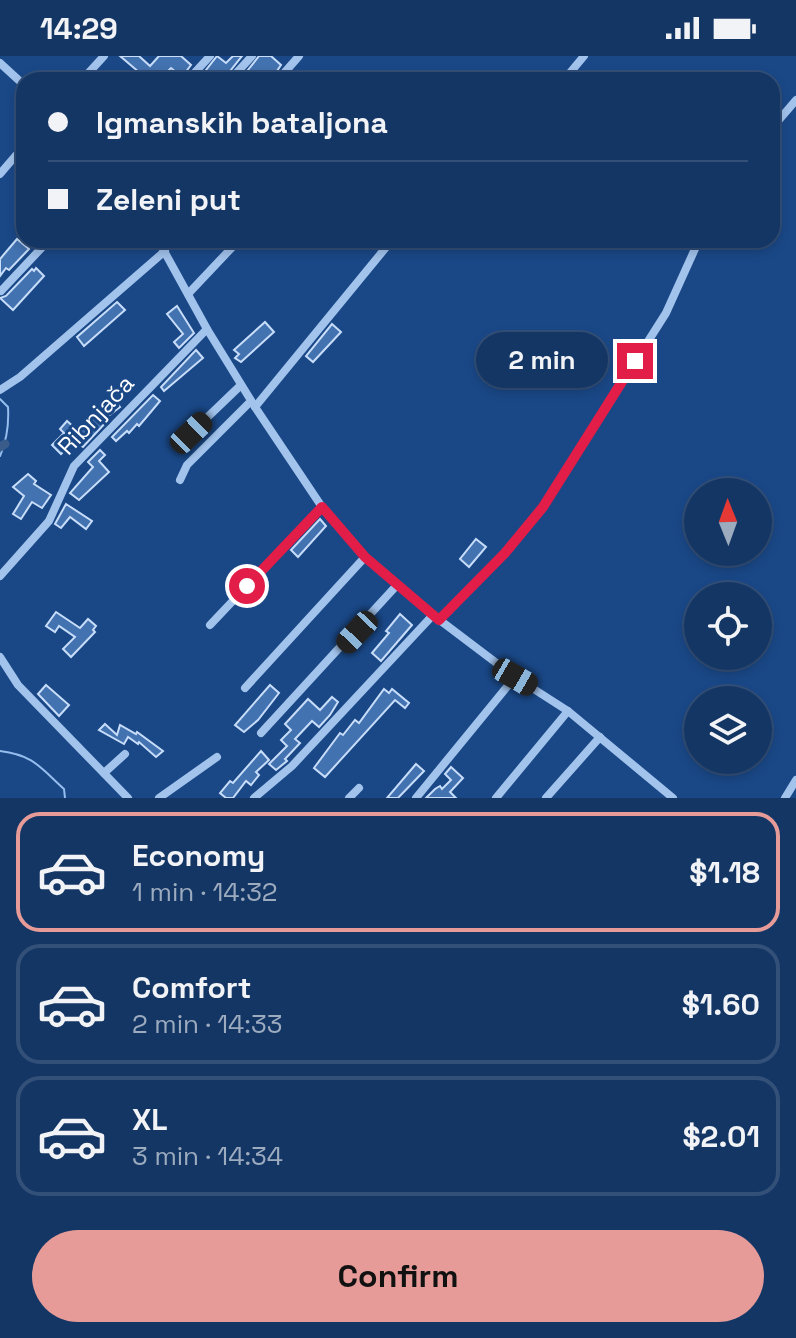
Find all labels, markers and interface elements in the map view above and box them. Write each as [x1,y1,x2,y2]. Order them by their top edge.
text: 14:29 [40,9,118,48]
text: Igmanskih bataljona [96,103,388,142]
text: Zeleni put [96,180,241,219]
callout: 2 min [475,333,607,389]
text: 2 min [508,343,576,377]
route end [617,343,653,379]
street label: Ribnjača [51,368,141,461]
car [165,408,217,458]
north arrow [684,478,772,566]
map controls [684,478,772,774]
route start [229,568,265,604]
button: locate [684,582,772,670]
car [332,606,382,658]
car [488,655,542,699]
button: layers [684,686,772,774]
icon: car [36,836,108,908]
text: Economy [132,836,265,875]
text: $1.18 [689,853,760,892]
text: 1 min · 14:32 [132,875,278,909]
icon: car [36,968,108,1040]
text: Comfort [132,968,251,1007]
text: $1.60 [682,985,760,1024]
text: 2 min · 14:33 [132,1007,282,1041]
icon: car [36,1100,108,1172]
text: XL [132,1100,168,1139]
text: $2.01 [682,1117,760,1156]
text: 3 min · 14:34 [132,1139,283,1173]
button: Confirm [32,1230,764,1322]

